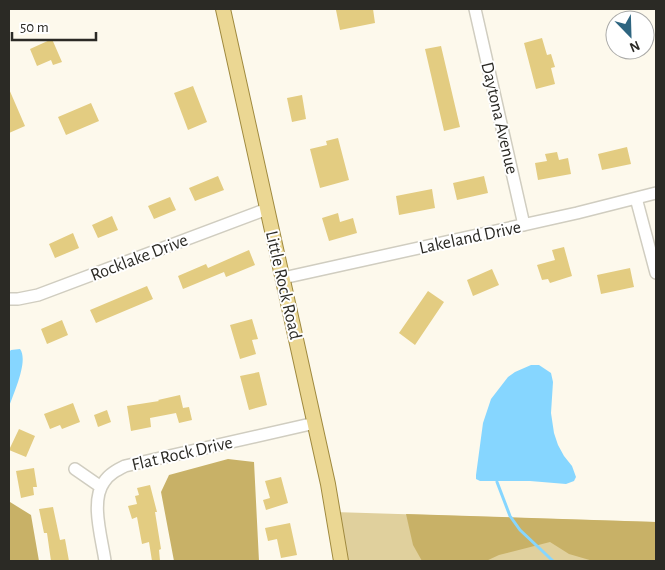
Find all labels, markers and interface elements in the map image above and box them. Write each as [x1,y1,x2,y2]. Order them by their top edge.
scale bar [12,10,96,42]
north arrow [605,10,655,60]
text: 50 m [20,20,49,35]
text: N [627,38,642,54]
street label: Daytona Avenue [477,60,521,176]
street label: Lakeland Drive [418,218,523,258]
street label: Little Rock Road [262,229,304,341]
street label: Rocklake Drive [88,231,191,285]
street label: Flat Rock Drive [130,434,234,474]

